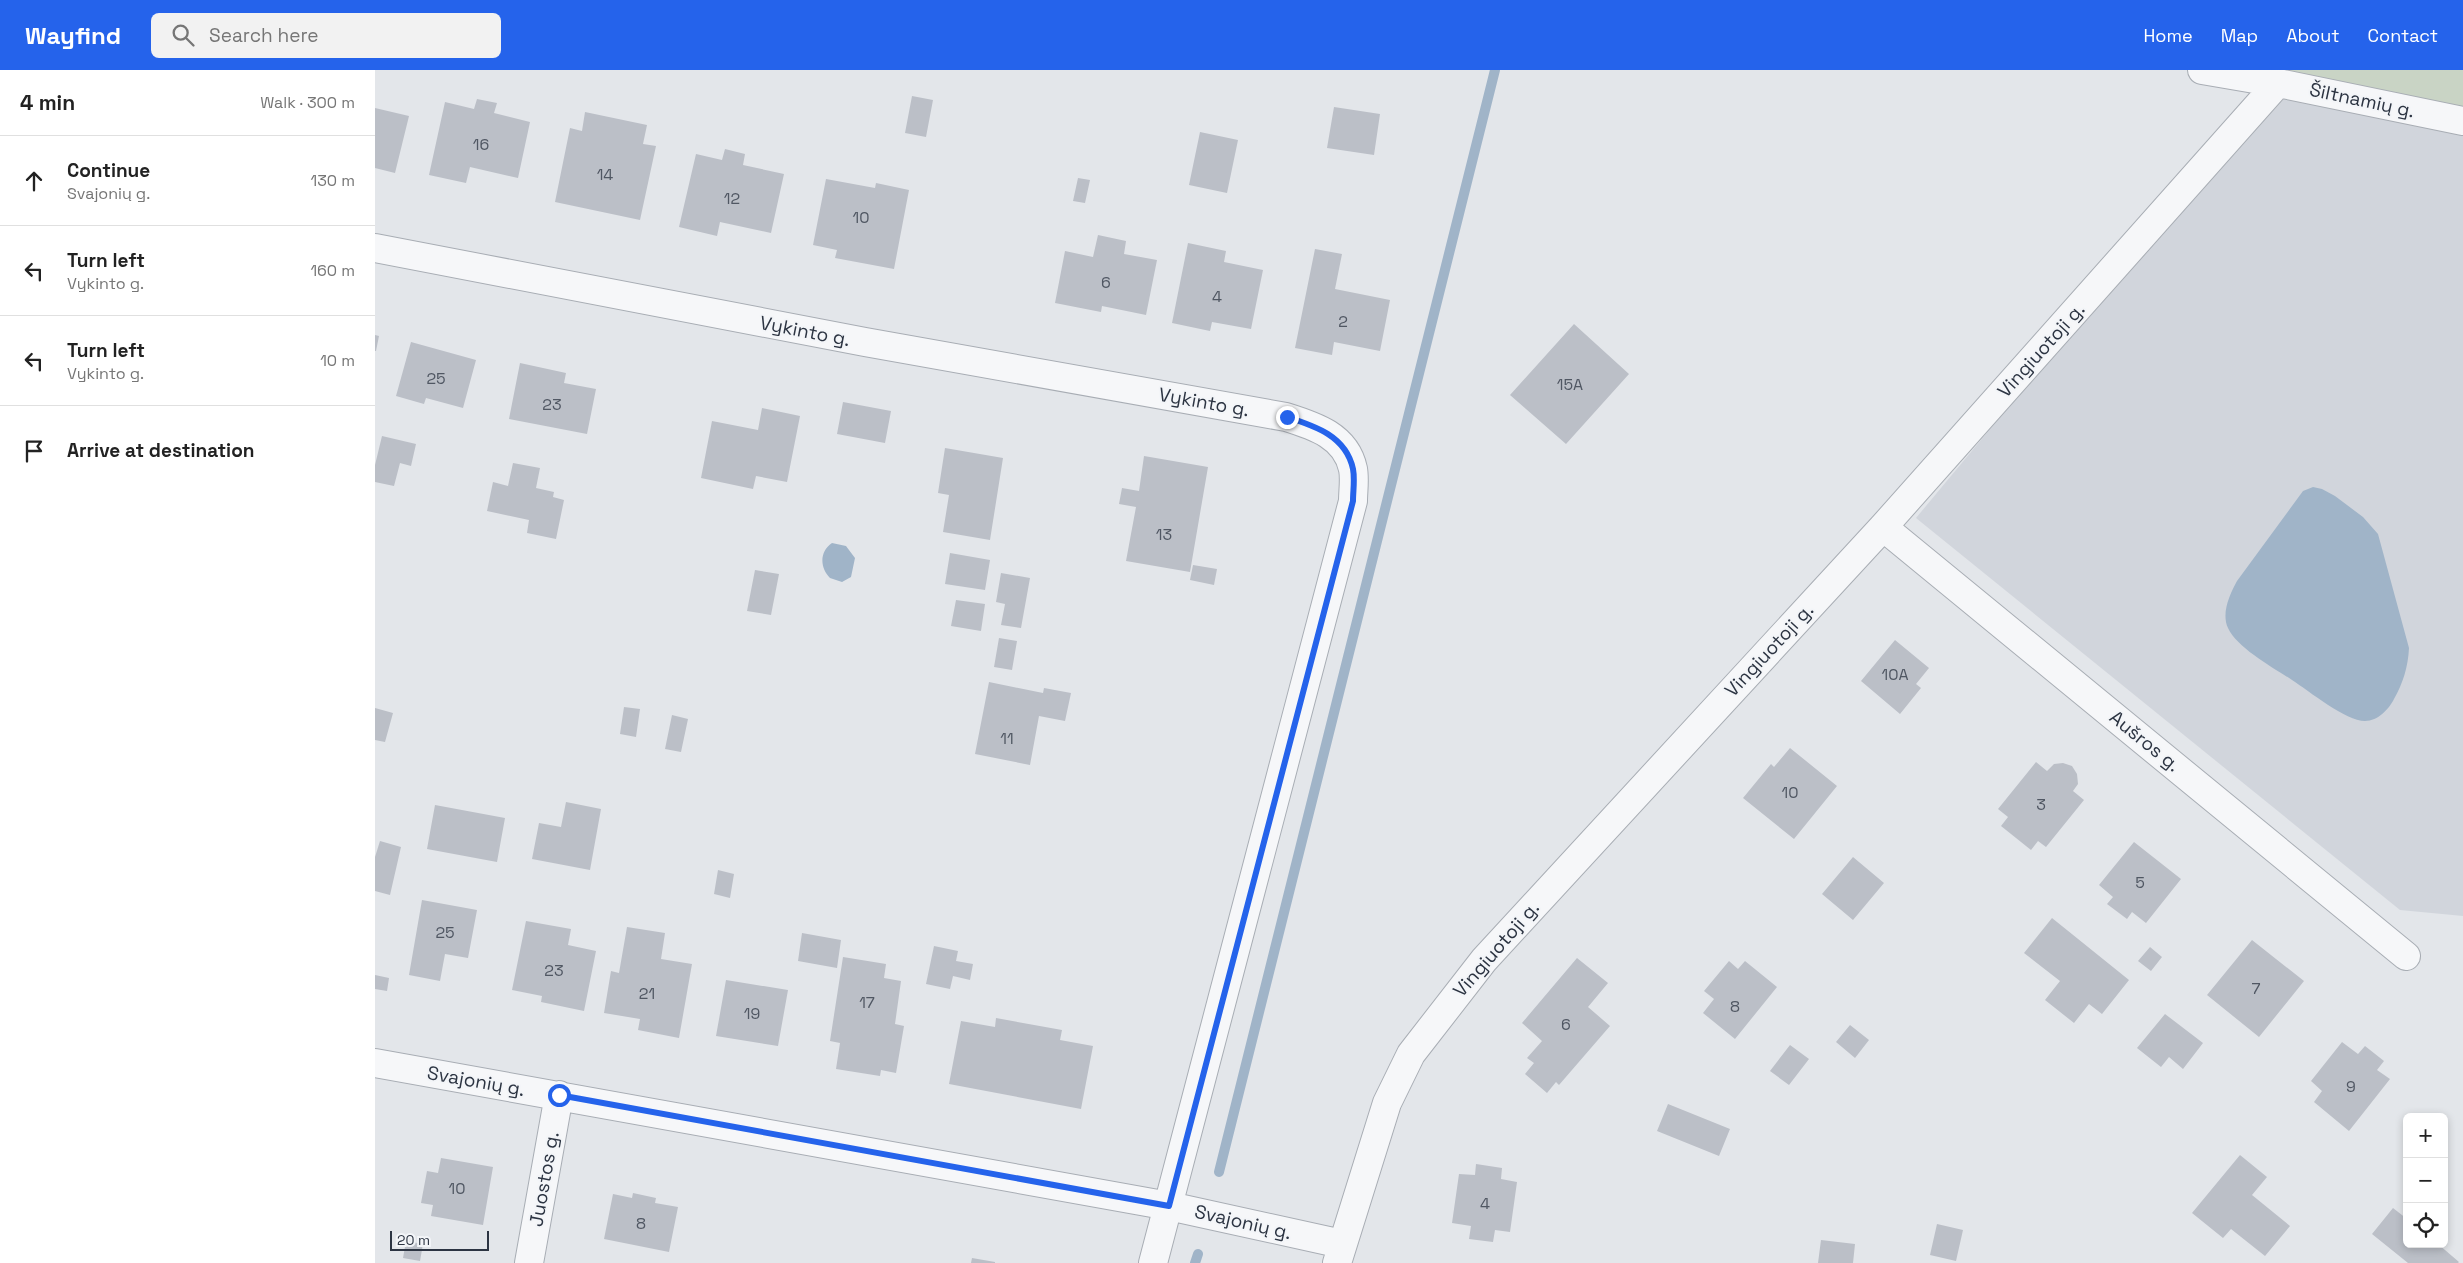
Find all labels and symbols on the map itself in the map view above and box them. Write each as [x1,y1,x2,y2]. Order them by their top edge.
street label: Šiltnamių g. [2307,77,2417,123]
house number: 16 [473,134,489,155]
house number: 14 [597,164,613,185]
house number: 12 [724,188,740,209]
house number: 10 [853,207,869,228]
house number: 6 [1101,272,1111,293]
house number: 4 [1212,286,1222,307]
street label: Vingiuotoji g. [1992,297,2090,403]
street label: Vykinto g. [758,310,852,352]
house number: 2 [1338,311,1348,332]
house number: 25 [426,368,446,389]
house number: 15A [1557,374,1583,395]
street label: Vykinto g. [1157,382,1251,422]
house number: 23 [542,394,562,415]
route end [1276,406,1299,429]
house number: 13 [1156,524,1172,545]
street label: Vingiuotoji g. [1719,598,1819,702]
house number: 10A [1881,664,1909,685]
street label: Aušros g. [2104,705,2186,777]
house number: 11 [1000,728,1014,749]
house number: 10 [1782,782,1798,803]
house number: 3 [2036,794,2046,815]
house number: 5 [2135,872,2145,893]
street label: Vingiuotoji g. [1447,896,1545,1002]
house number: 25 [435,922,455,943]
house number: 23 [544,960,564,981]
house number: 7 [2251,978,2261,999]
house number: 21 [639,983,655,1004]
house number: 17 [859,992,875,1013]
house number: 8 [1730,996,1740,1017]
house number: 19 [744,1003,760,1024]
house number: 6 [1561,1014,1571,1035]
street label: Svajonių g. [425,1060,527,1102]
house number: 9 [2346,1076,2356,1097]
route start [548,1084,571,1107]
street label: Juostos g. [523,1130,565,1228]
house number: 10 [449,1178,465,1199]
house number: 4 [1480,1193,1490,1214]
street label: Svajonių g. [1192,1199,1294,1245]
house number: 8 [636,1213,646,1234]
scale bar [390,1228,489,1251]

